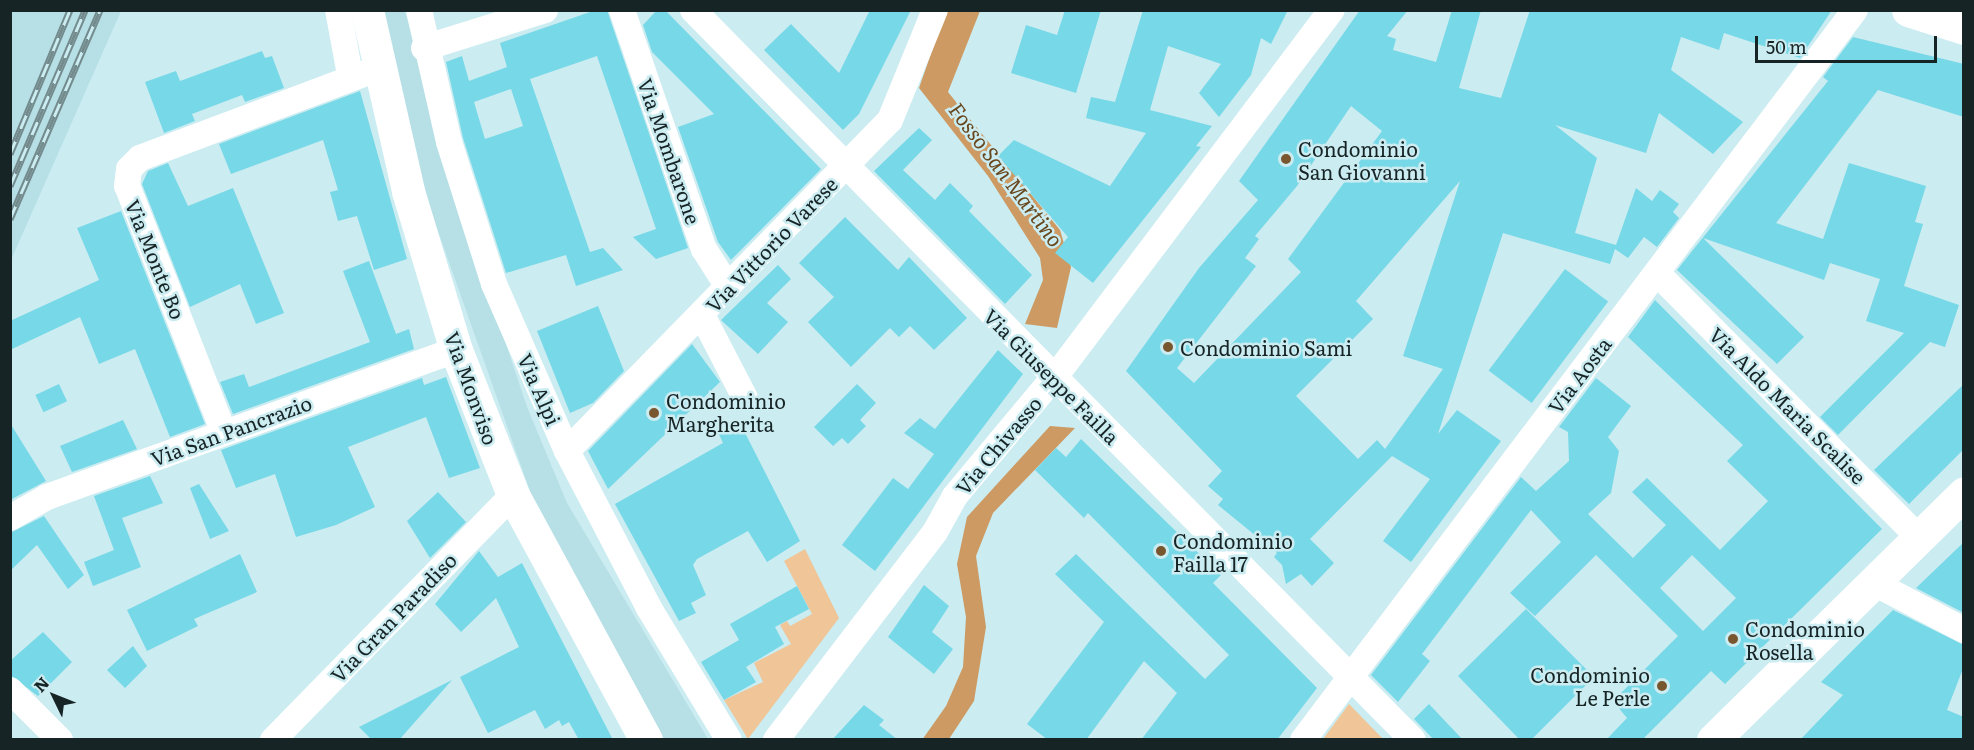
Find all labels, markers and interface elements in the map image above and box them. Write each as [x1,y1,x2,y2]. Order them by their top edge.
scale bar [1758,24,1940,62]
text: 50 m [1766,33,1807,60]
street label: Via Mombarone [634,75,706,227]
water label: Fosso San Martino [945,97,1069,251]
place label: Condominio San Giovanni [1298,136,1426,183]
marker: Condominio San Giovanni [1279,152,1293,166]
street label: Via Vittorio Varese [700,171,842,317]
street label: Via Monte Bo [121,196,191,322]
street label: Via Giuseppe Failla [979,303,1125,449]
street label: Via Aldo Maria Scalise [1705,322,1871,488]
street label: Via Monviso [440,328,504,448]
street label: Via Aosta [1543,332,1615,418]
place label: Condominio Sami [1180,335,1352,359]
marker: Condominio Sami [1161,340,1175,354]
street label: Via Alpi [514,349,566,429]
place label: Condominio Margherita [666,389,786,436]
street label: Via San Pancrazio [147,390,315,470]
street label: Via Chivasso [950,391,1046,499]
marker: Condominio Margherita [647,406,661,420]
place label: Condominio Failla 17 [1173,528,1293,575]
marker: Condominio Failla 17 [1154,544,1168,558]
street label: Via Gran Paradiso [325,547,461,687]
place label: Condominio Rosella [1745,616,1865,663]
marker: Condominio Rosella [1726,632,1740,646]
place label: Condominio Le Perle [1530,662,1650,709]
north arrow [24,666,84,726]
text: N [27,671,54,697]
marker: Condominio Le Perle [1655,679,1669,693]

